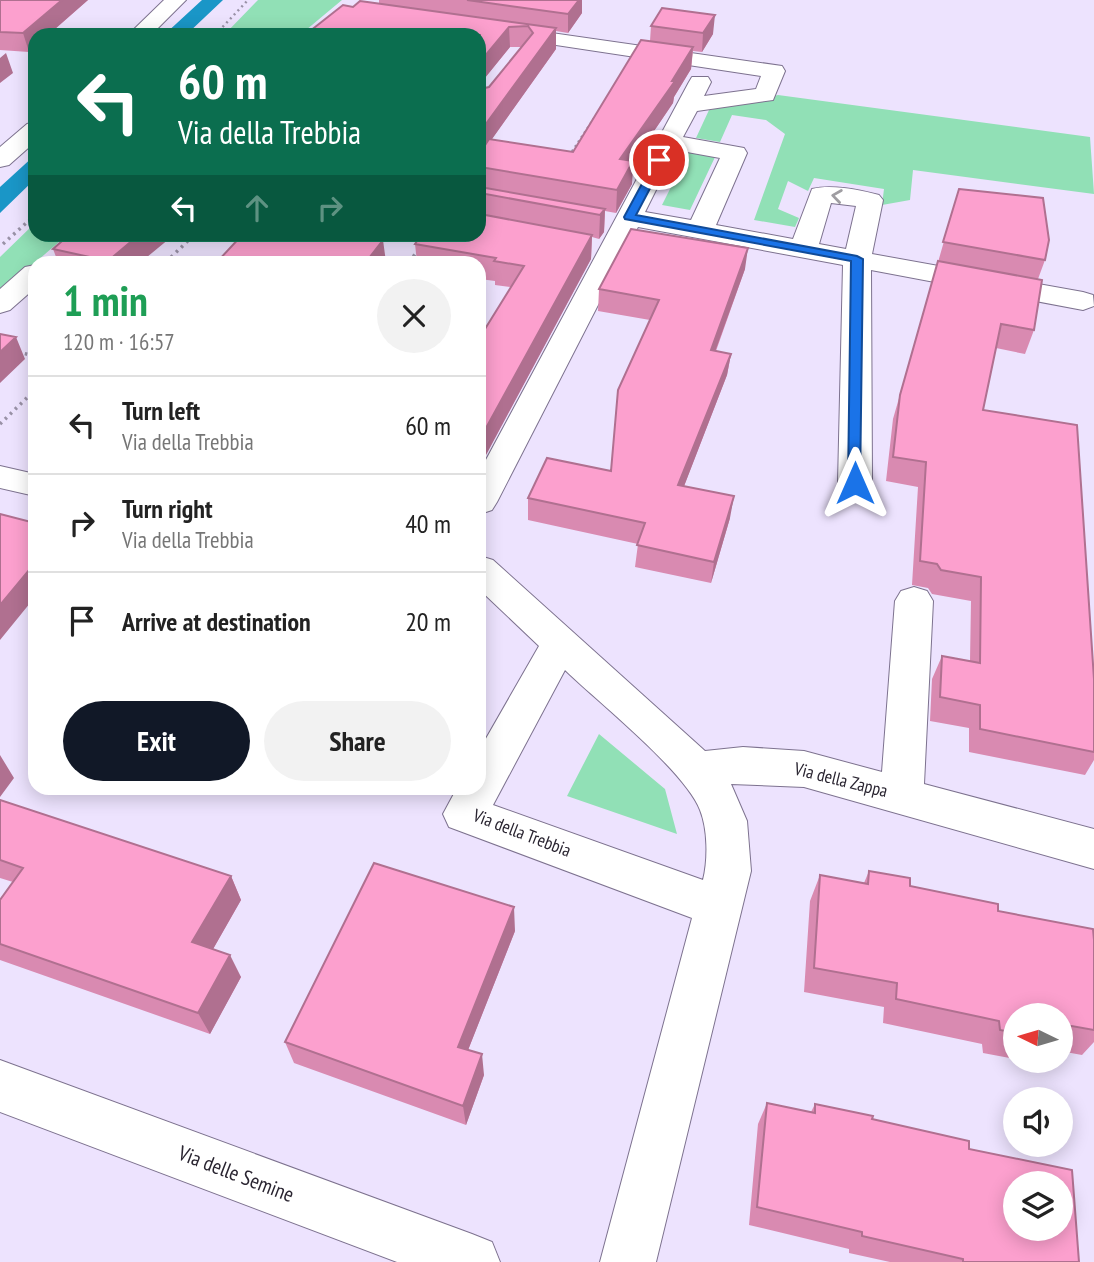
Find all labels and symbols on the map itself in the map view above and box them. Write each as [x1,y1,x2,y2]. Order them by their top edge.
pin [629,130,689,190]
one-way arrow [831,189,843,204]
position arrow [818,446,892,520]
street label: Via della Zappa [791,757,890,802]
street label: Via della Trebbia [469,803,574,862]
north arrow [1003,1003,1073,1073]
street label: Via delle Semine [174,1139,298,1208]

